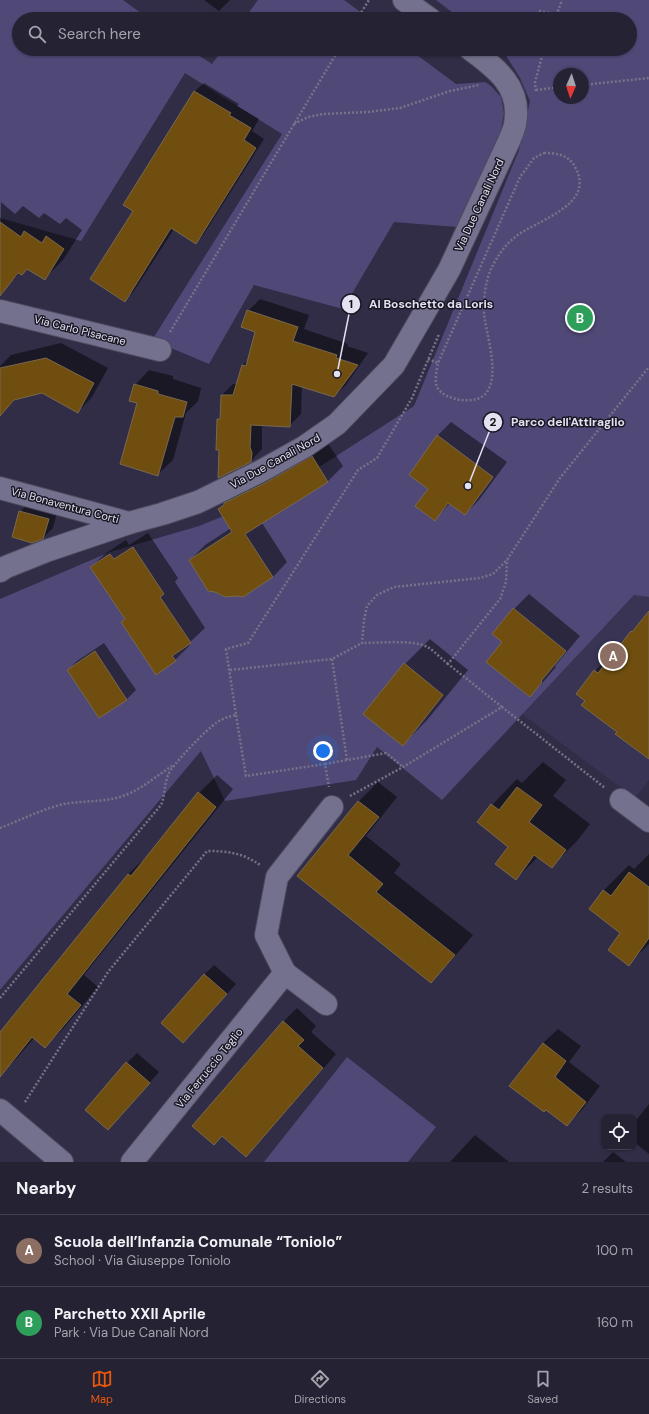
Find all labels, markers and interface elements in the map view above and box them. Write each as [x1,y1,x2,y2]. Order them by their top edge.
search box [12,12,637,56]
icon: search [26,23,48,45]
text: Search here [58,24,141,44]
north arrow [553,68,589,104]
street label: Via Due Canali Nord [451,156,507,254]
callout: Al Boschetto da Loris [341,292,501,316]
text: 1 [349,296,353,312]
text: Al Boschetto da Loris [369,296,493,312]
pin: B [567,303,593,333]
street label: Via Carlo Pisacane [33,312,127,348]
callout: Parco dell'Attiraglio [483,410,632,434]
text: 2 [490,414,497,430]
text: Parco dell'Attiraglio [511,414,625,430]
street label: Via Due Canali Nord [227,430,323,492]
street label: Via Bonaventura Corti [9,484,121,526]
pin: A [600,641,626,671]
your location [313,741,333,761]
street label: Via Ferruccio Teglio [172,1025,246,1111]
map controls [601,1114,637,1150]
button: locate [601,1114,637,1150]
text: Nearby [16,1177,76,1199]
text: 2 results [582,1180,633,1197]
text: Scuola dell’Infanzia Comunale “Toniolo” [54,1232,342,1252]
text: A [24,1242,34,1259]
text: 100 m [596,1242,633,1259]
text: School · Via Giuseppe Toniolo [54,1252,231,1269]
text: Parchetto XXII Aprile [54,1304,206,1324]
text: B [25,1314,33,1331]
text: 160 m [597,1314,633,1331]
text: Park · Via Due Canali Nord [54,1324,209,1341]
tab: Map [91,1368,113,1406]
tab: Directions [294,1368,346,1406]
tab: Saved [527,1368,558,1406]

